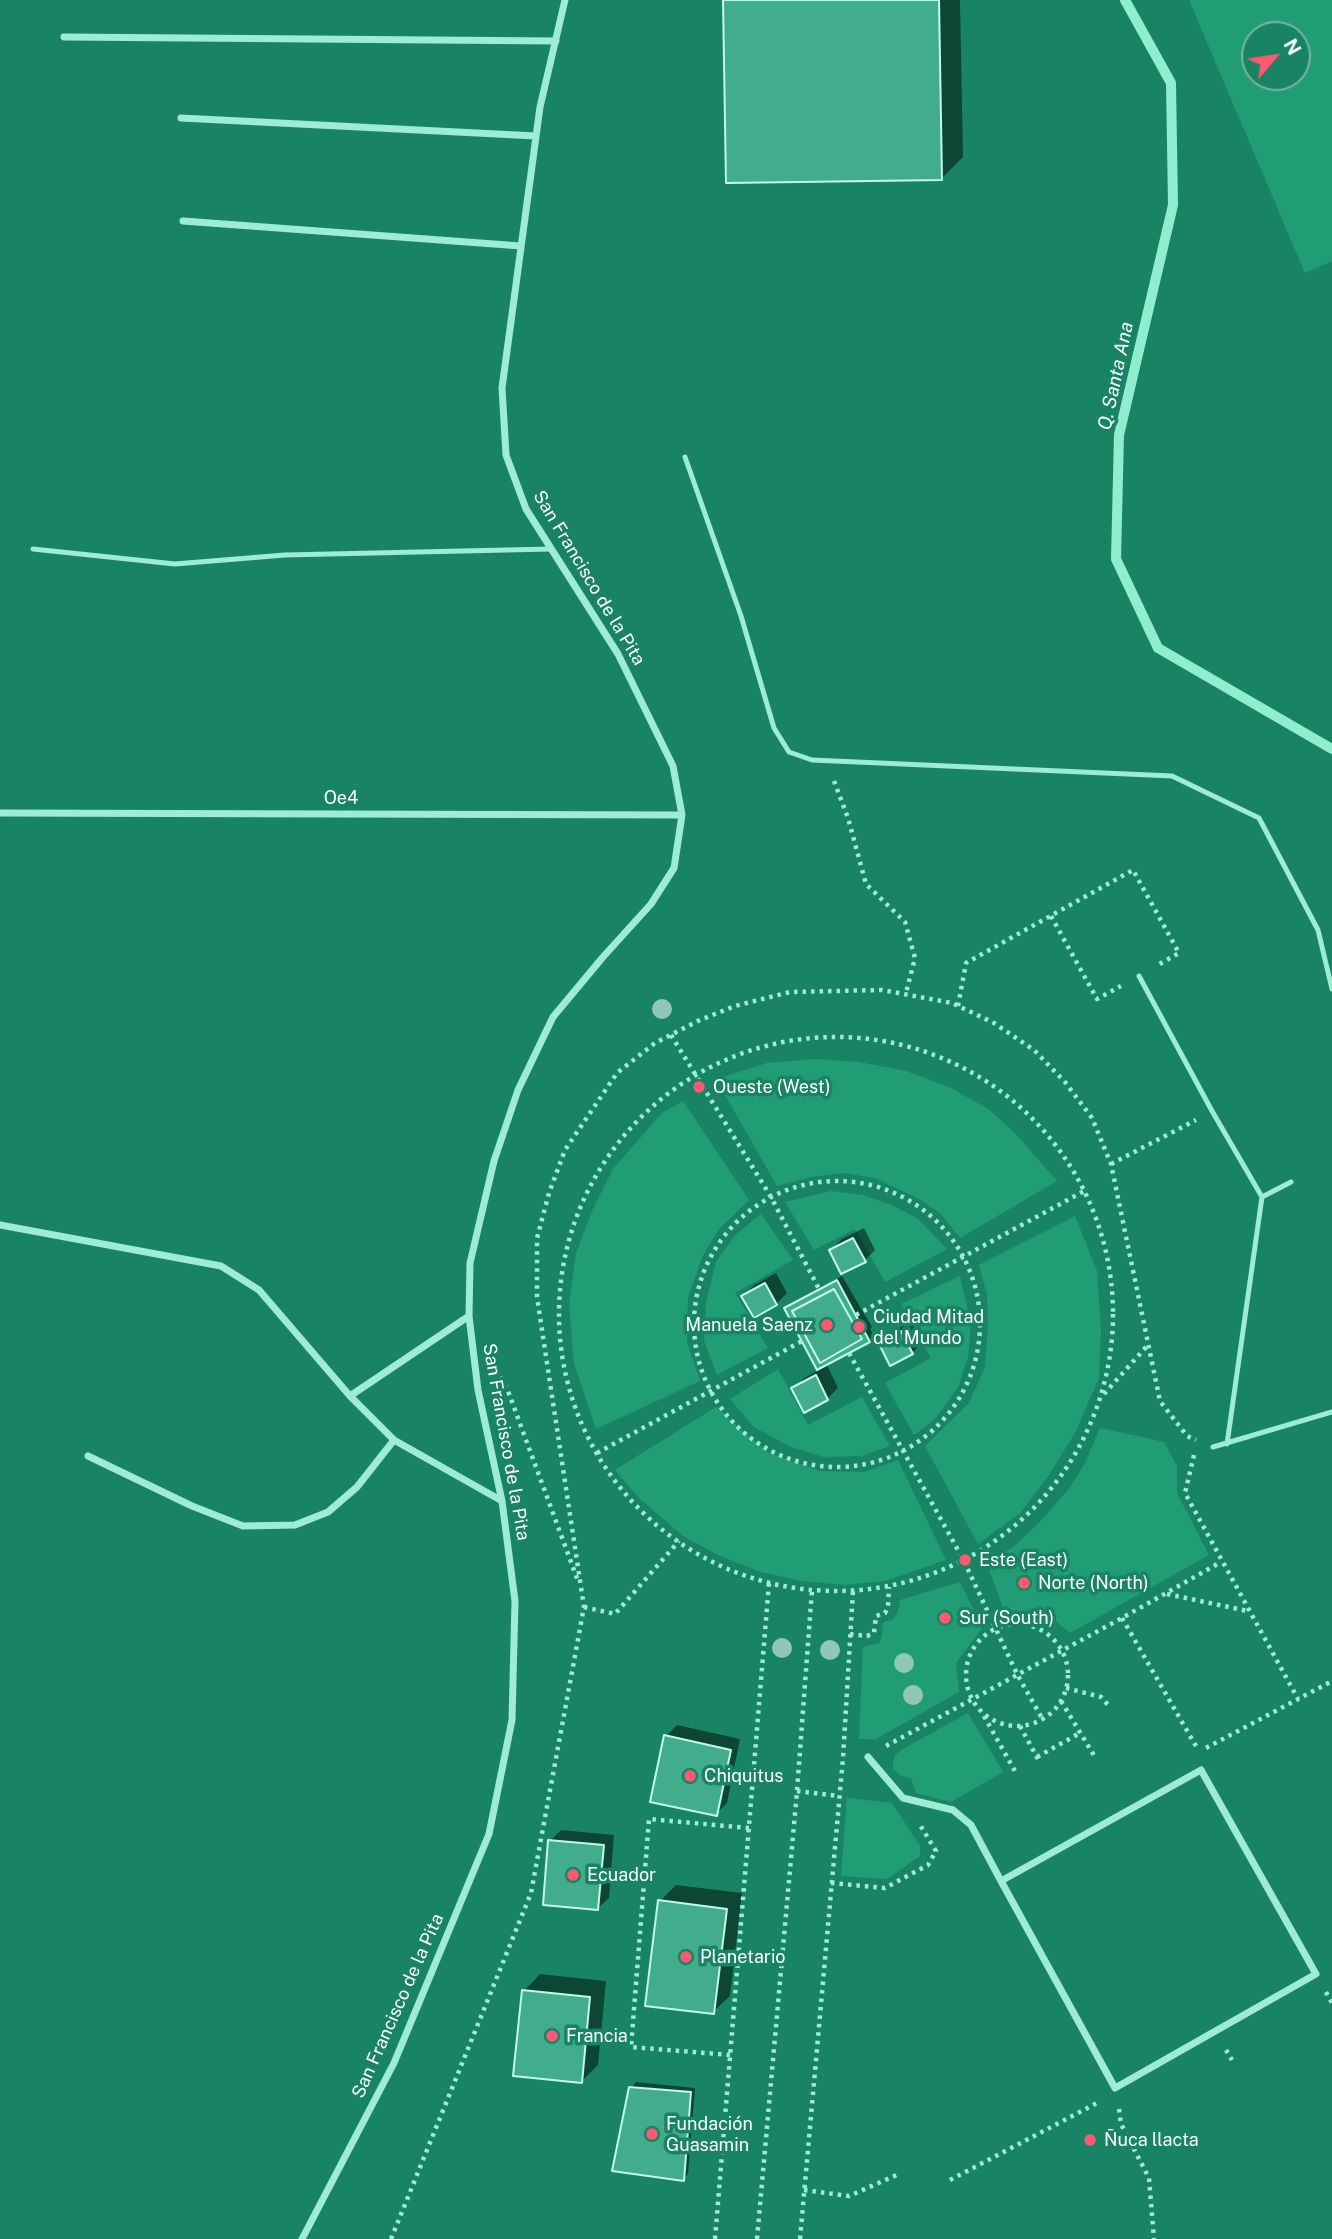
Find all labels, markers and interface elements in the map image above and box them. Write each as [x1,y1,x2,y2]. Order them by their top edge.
north arrow [1241,21,1311,91]
text: N [1279,35,1306,59]
water label: Q. Santa Ana [1093,320,1139,432]
street label: San Francisco de la Pita [528,487,650,669]
street label: Oe4 [324,787,358,809]
place label: Oueste (West) [713,1076,830,1098]
marker: Oueste (West) [691,1079,707,1095]
place label: Ciudad Mitad del Mundo [873,1306,984,1348]
place label: Manuela Saenz [685,1314,813,1336]
marker: Manuela Saenz [819,1317,835,1333]
marker: Ciudad Mitad del Mundo [851,1319,867,1335]
street label: San Francisco de la Pita [478,1342,534,1542]
place label: Este (East) [979,1549,1068,1571]
marker: Este (East) [957,1552,973,1568]
place label: Norte (North) [1038,1572,1149,1594]
marker: Norte (North) [1016,1575,1032,1591]
place label: Sur (South) [959,1607,1054,1629]
marker: Sur (South) [937,1610,953,1626]
place label: Chiquitus [704,1765,783,1787]
marker: Chiquitus [682,1768,698,1784]
place label: Ecuador [587,1864,656,1886]
marker: Ecuador [565,1867,581,1883]
street label: San Francisco de la Pita [348,1910,448,2102]
place label: Planetario [700,1946,786,1968]
marker: Planetario [678,1949,694,1965]
place label: Francia [566,2025,628,2047]
marker: Francia [544,2028,560,2044]
place label: Fundación Guasamin [666,2113,753,2156]
marker: Fundación Guasamin [644,2126,660,2142]
place label: Ñuca llacta [1104,2129,1199,2151]
marker: Ñuca llacta [1082,2132,1098,2148]

